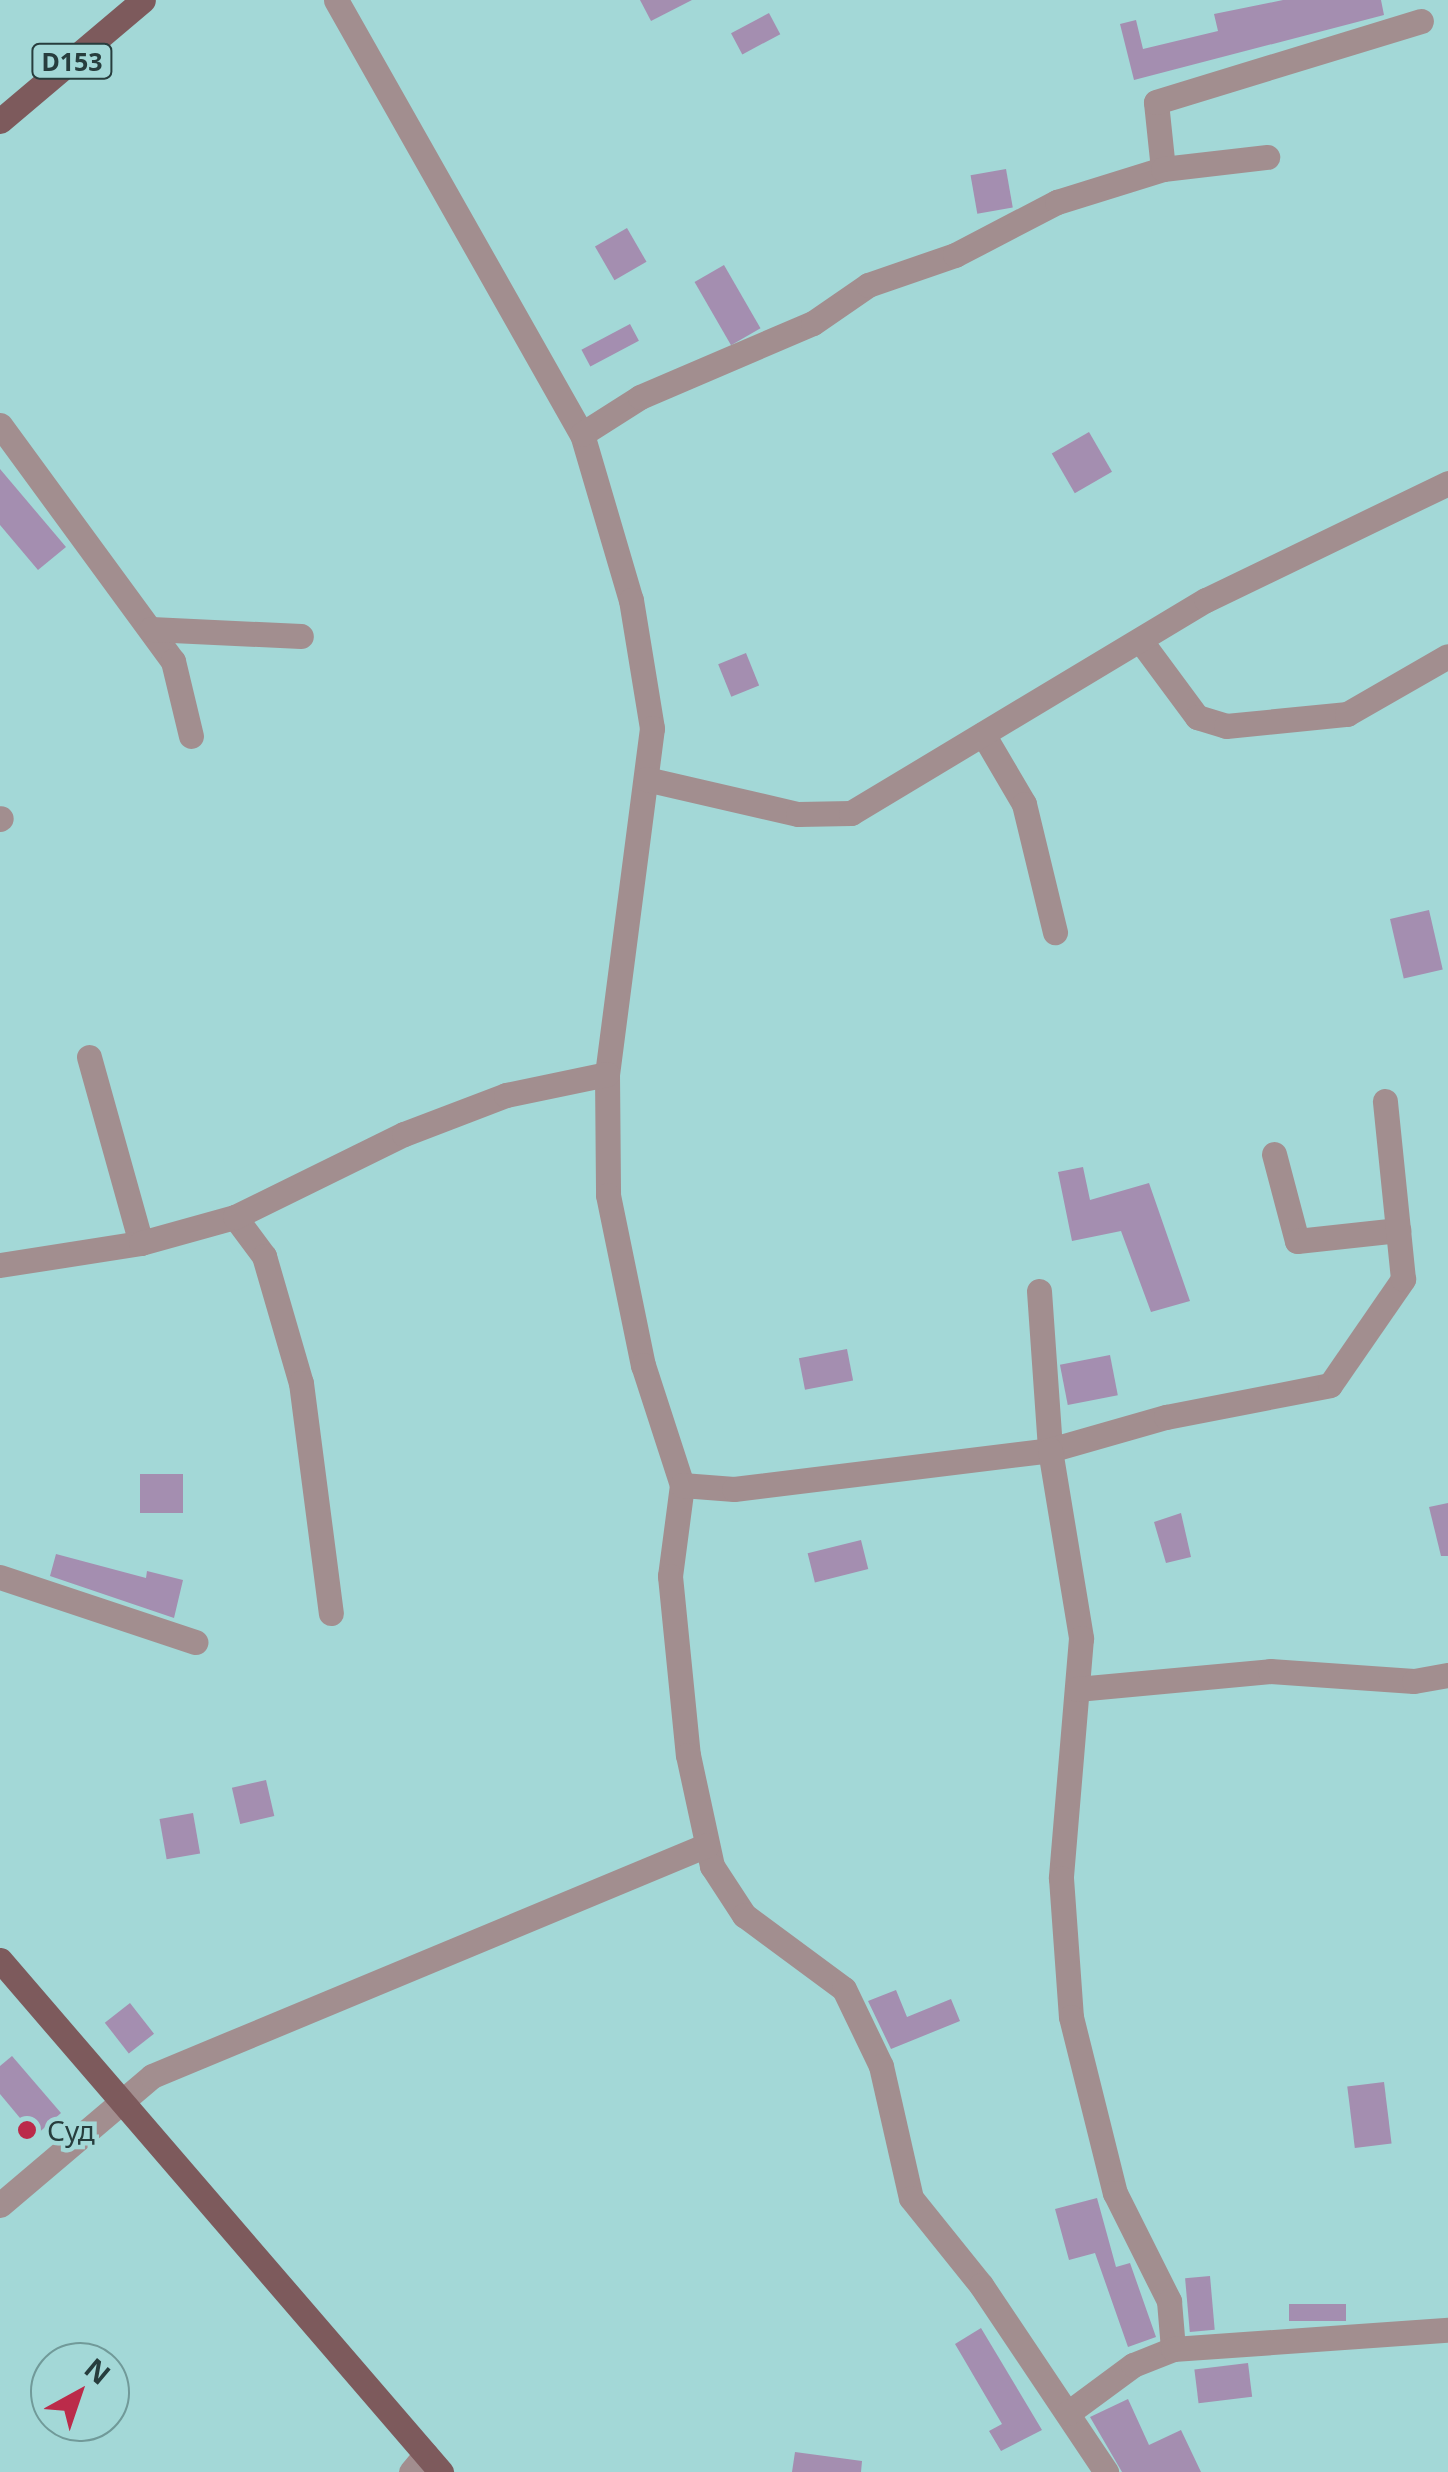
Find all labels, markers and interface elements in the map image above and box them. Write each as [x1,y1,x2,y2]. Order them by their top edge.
road number: D153 [30,41,114,81]
place label: Суд [47,2113,95,2147]
marker: Суд [16,2119,38,2141]
north arrow [30,2342,130,2442]
text: N [77,2349,119,2392]

